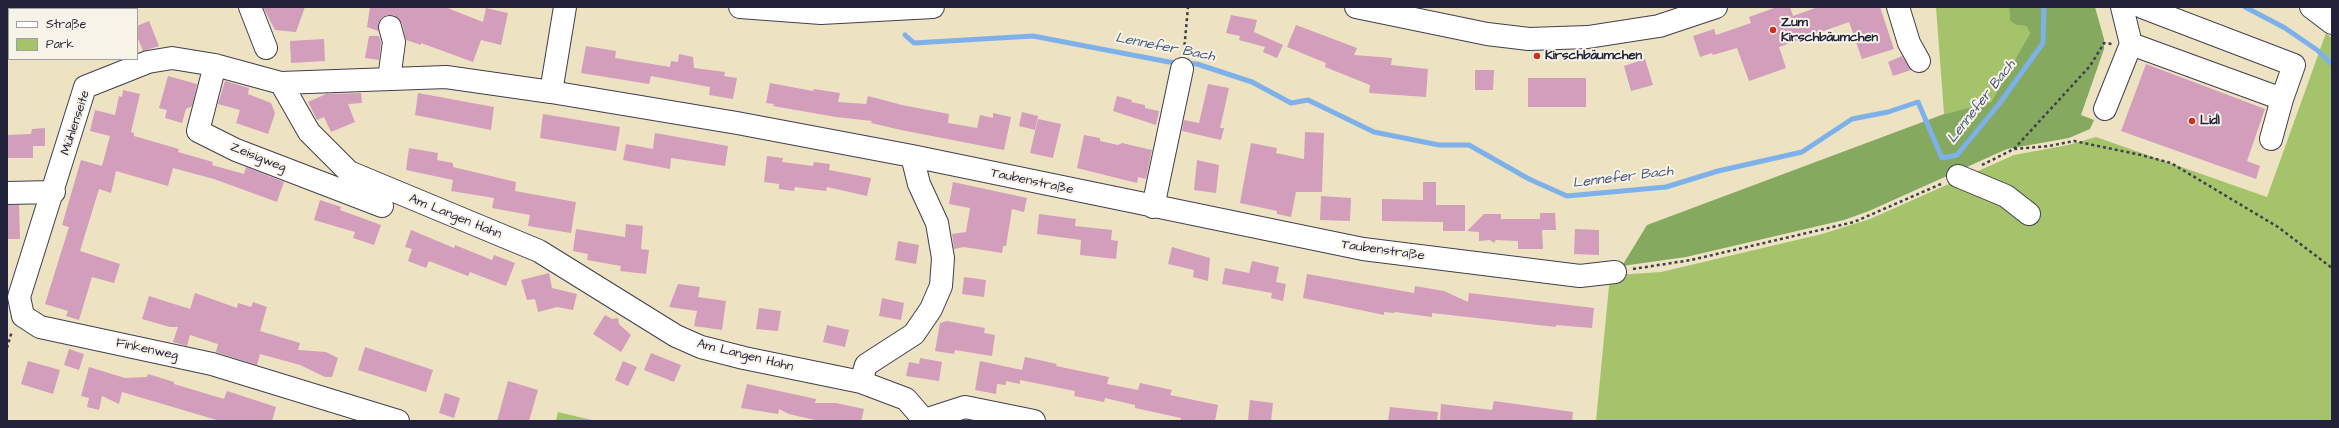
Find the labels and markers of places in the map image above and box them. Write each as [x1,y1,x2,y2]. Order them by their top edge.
place label: Zum Kirschbäumchen [1781,15,1878,46]
marker: Zum Kirschbäumchen [1768,25,1778,35]
place label: Kirschbäumchen [1545,48,1642,64]
marker: Kirschbäumchen [1532,51,1542,61]
place label: Lidl [2200,113,2220,129]
marker: Lidl [2187,116,2197,126]

